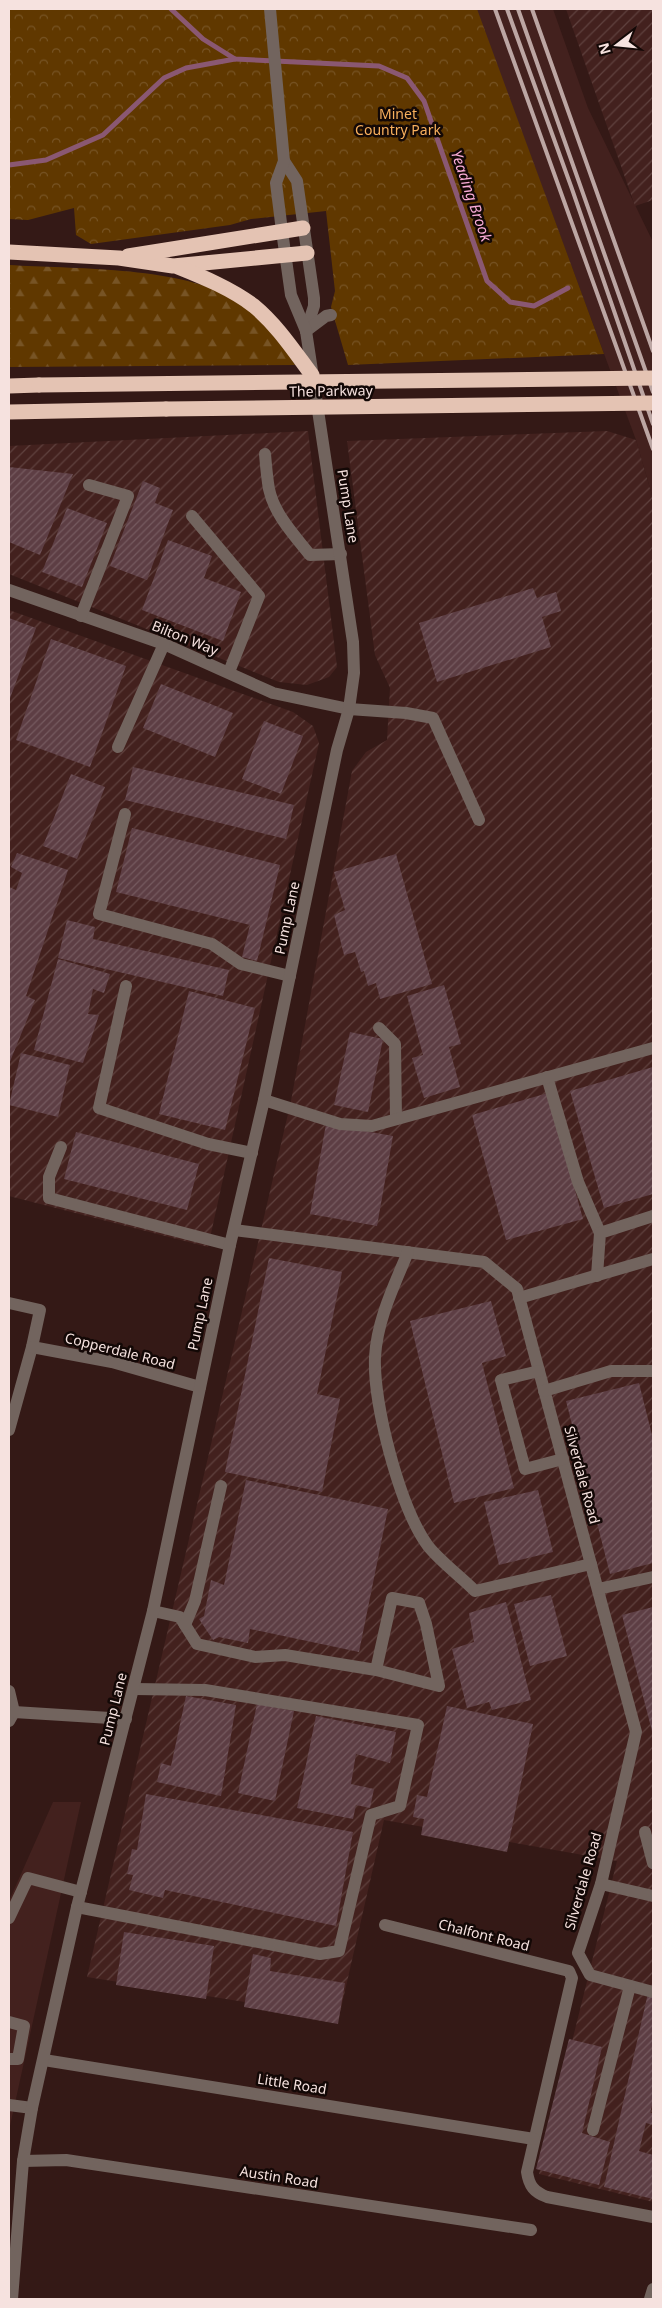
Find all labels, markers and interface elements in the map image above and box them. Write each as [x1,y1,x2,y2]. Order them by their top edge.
north arrow [592,20,642,70]
text: N [593,41,615,57]
park label: Minet Country Park [355,104,441,139]
water label: Yeading Brook [447,147,497,245]
street label: The Parkway [289,380,374,401]
street label: Pump Lane [333,468,364,544]
street label: Bilton Way [149,616,222,660]
street label: Pump Lane [270,880,304,956]
street label: Pump Lane [183,1276,217,1352]
street label: Copperdale Road [63,1328,177,1373]
street label: Silverdale Road [560,1424,605,1526]
street label: Pump Lane [94,1670,131,1747]
street label: Silverdale Road [560,1830,606,1932]
street label: Chalfont Road [437,1914,532,1955]
street label: Little Road [256,2069,328,2098]
street label: Austin Road [239,2161,320,2192]

